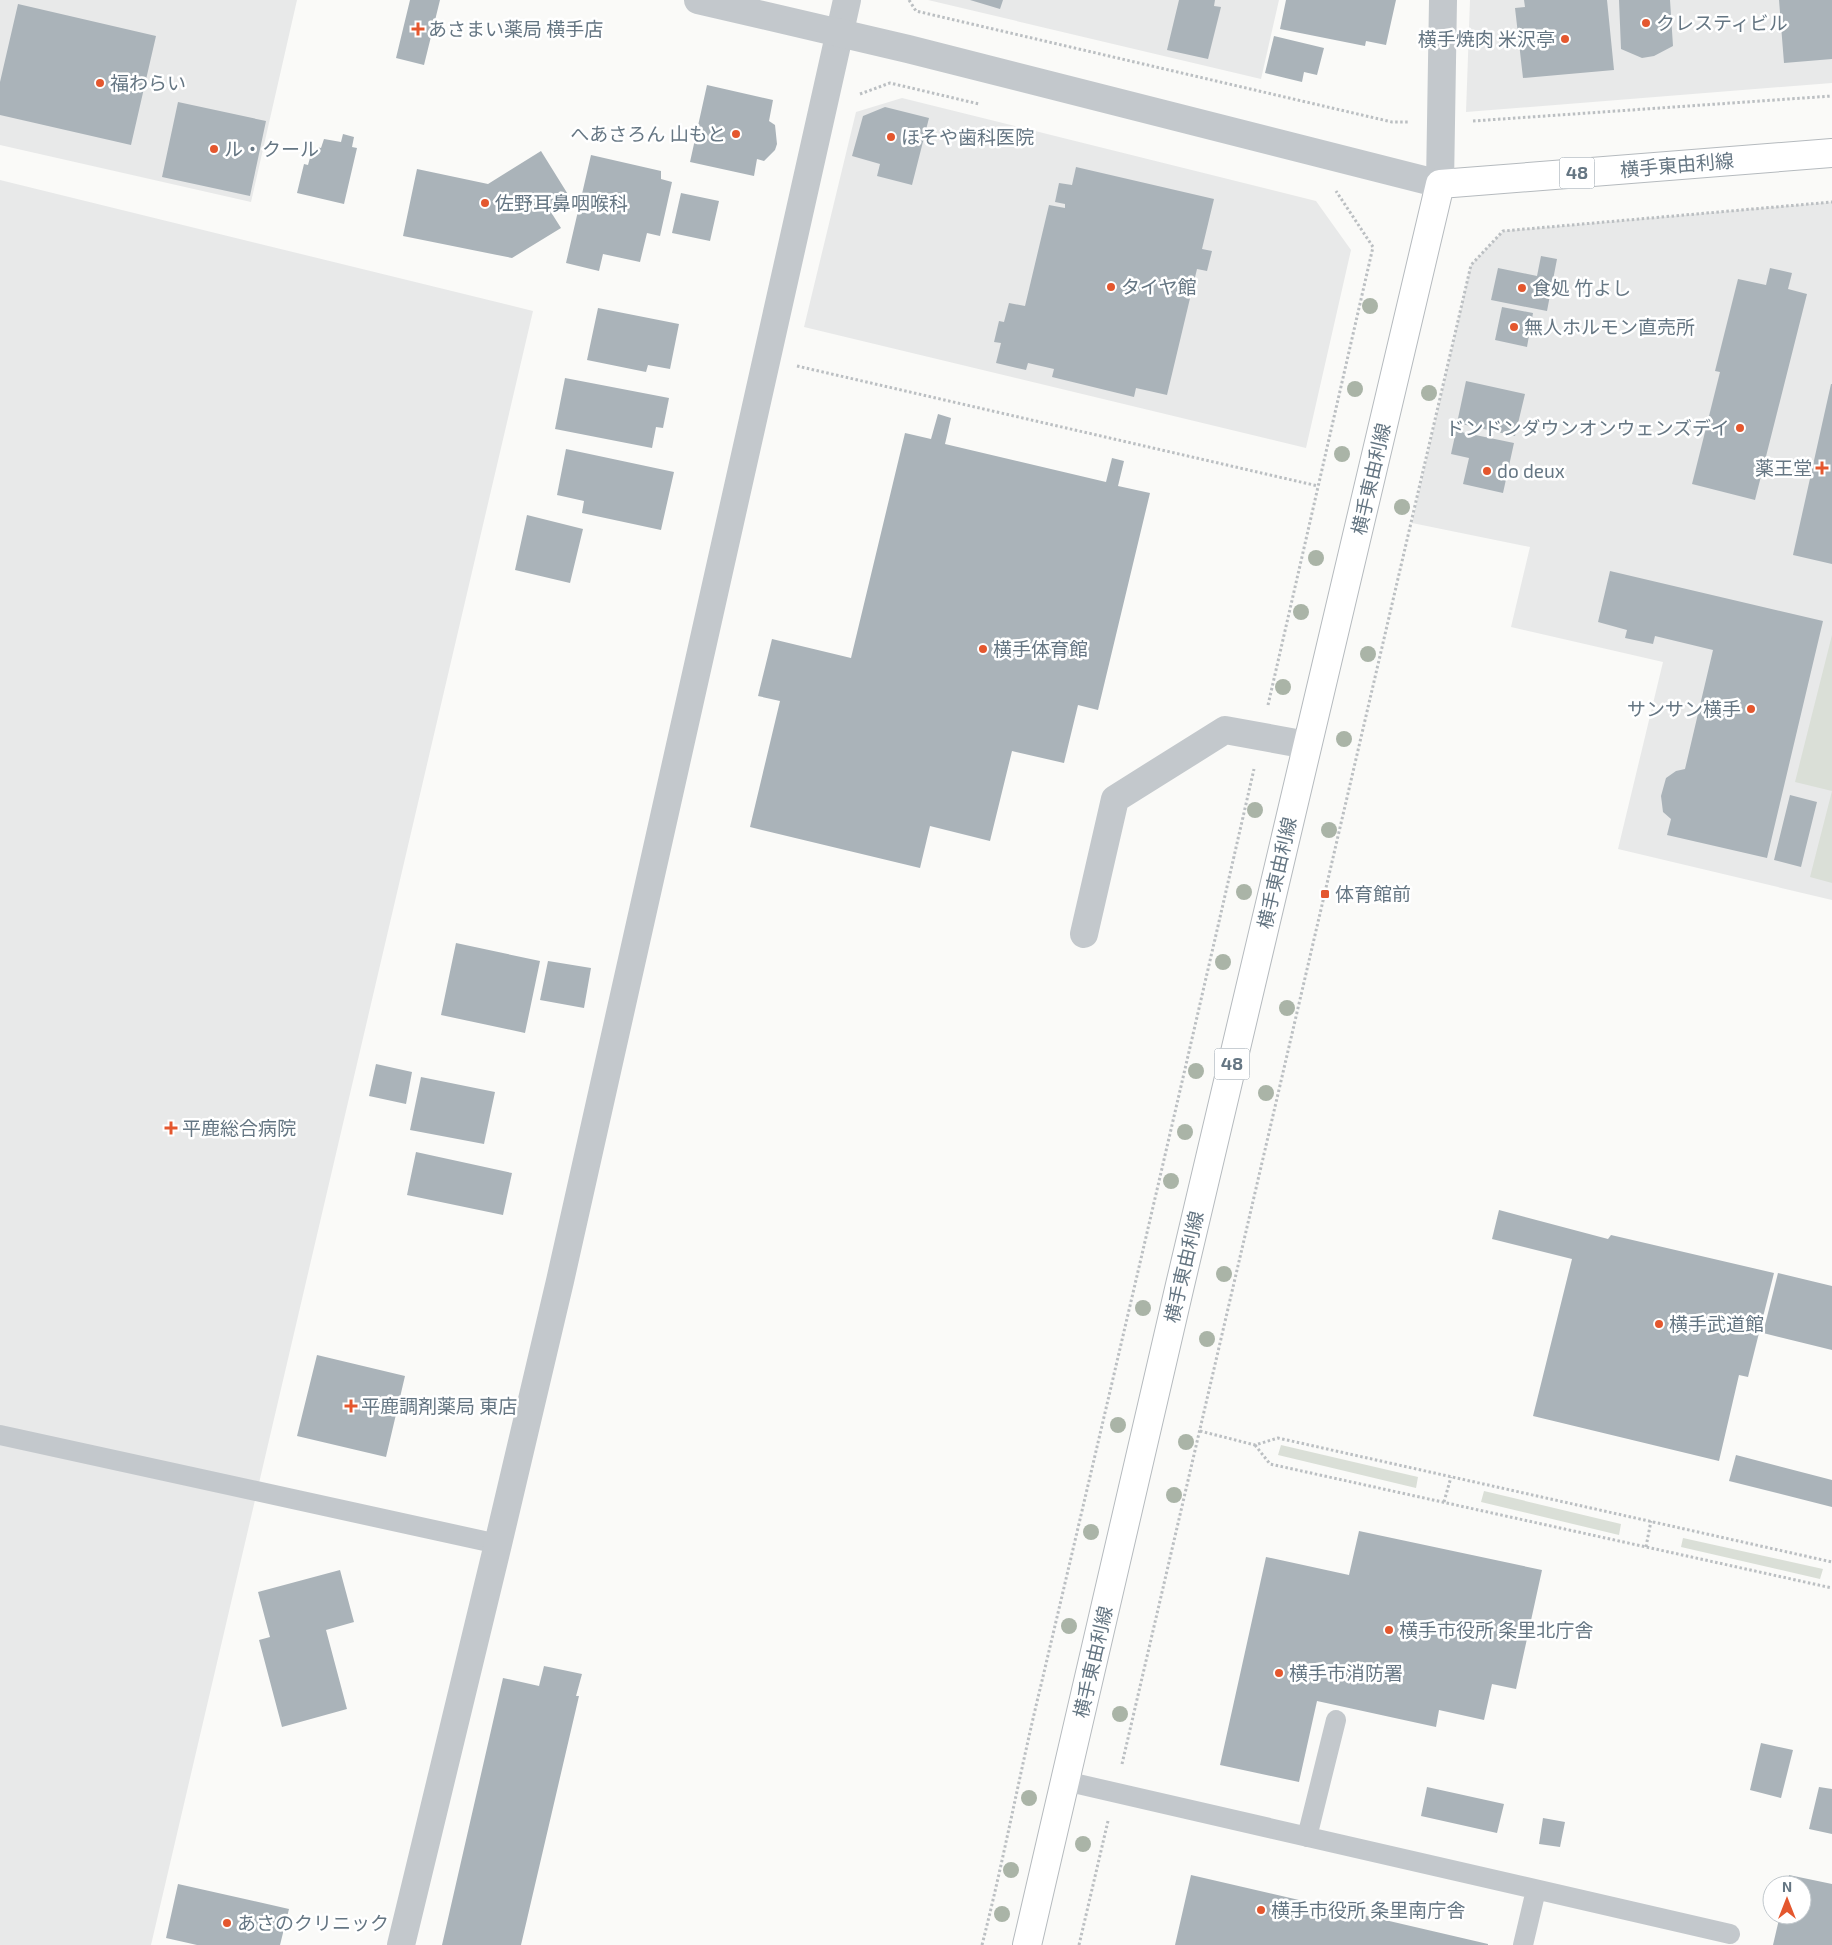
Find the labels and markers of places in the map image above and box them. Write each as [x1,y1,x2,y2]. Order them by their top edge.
place label: クレスティビル [1656,11,1788,34]
place label: あさまい薬局 横手店 [428,17,603,40]
marker: クレスティビル [1640,17,1652,29]
marker: あさまい薬局 横手店 [412,23,424,35]
place label: 横手焼肉 米沢亭 [1418,27,1555,50]
marker: 横手焼肉 米沢亭 [1559,33,1571,45]
place label: 福わらい [110,71,186,94]
marker: 福わらい [94,77,106,89]
place label: へあさろん 山もと [570,122,726,145]
place label: ほそや歯科医院 [901,125,1034,148]
marker: へあさろん 山もと [730,128,742,140]
marker: ほそや歯科医院 [885,131,897,143]
place label: ル・クール [224,137,319,160]
marker: ル・クール [208,143,220,155]
place label: 佐野耳鼻咽喉科 [495,191,628,214]
marker: 佐野耳鼻咽喉科 [479,197,491,209]
place label: タイヤ館 [1121,275,1196,298]
place label: 食処 竹よし [1532,276,1631,299]
marker: タイヤ館 [1105,281,1117,293]
marker: 食処 竹よし [1516,282,1528,294]
place label: 無人ホルモン直売所 [1524,315,1695,338]
marker: 無人ホルモン直売所 [1508,321,1520,333]
place label: ドンドンダウンオンウェンズデイ [1445,416,1730,439]
marker: ドンドンダウンオンウェンズデイ [1734,422,1746,434]
place label: 薬王堂 [1755,456,1812,479]
place label: do deux [1497,459,1565,482]
marker: 薬王堂 [1816,462,1828,474]
marker: do deux [1481,465,1493,477]
place label: 横手体育館 [993,637,1088,660]
marker: 横手体育館 [977,643,989,655]
place label: サンサン横手 [1627,697,1741,720]
marker: サンサン横手 [1745,703,1757,715]
place label: 体育館前 [1335,882,1411,905]
marker: 体育館前 [1319,888,1331,900]
place label: 平鹿総合病院 [182,1116,296,1139]
marker: 平鹿総合病院 [164,1121,178,1135]
place label: 横手武道館 [1669,1312,1764,1335]
marker: 横手武道館 [1653,1318,1665,1330]
place label: 平鹿調剤薬局 東店 [361,1394,517,1417]
marker: 平鹿調剤薬局 東店 [345,1400,357,1412]
place label: 横手市役所 条里北庁舎 [1399,1618,1593,1641]
marker: 横手市役所 条里北庁舎 [1383,1624,1395,1636]
place label: 横手市消防署 [1289,1661,1403,1684]
marker: 横手市消防署 [1273,1667,1285,1679]
place label: 横手市役所 条里南庁舎 [1271,1898,1465,1921]
marker: 横手市役所 条里南庁舎 [1255,1904,1267,1916]
place label: あさのクリニック [237,1911,389,1934]
marker: あさのクリニック [221,1917,233,1929]

